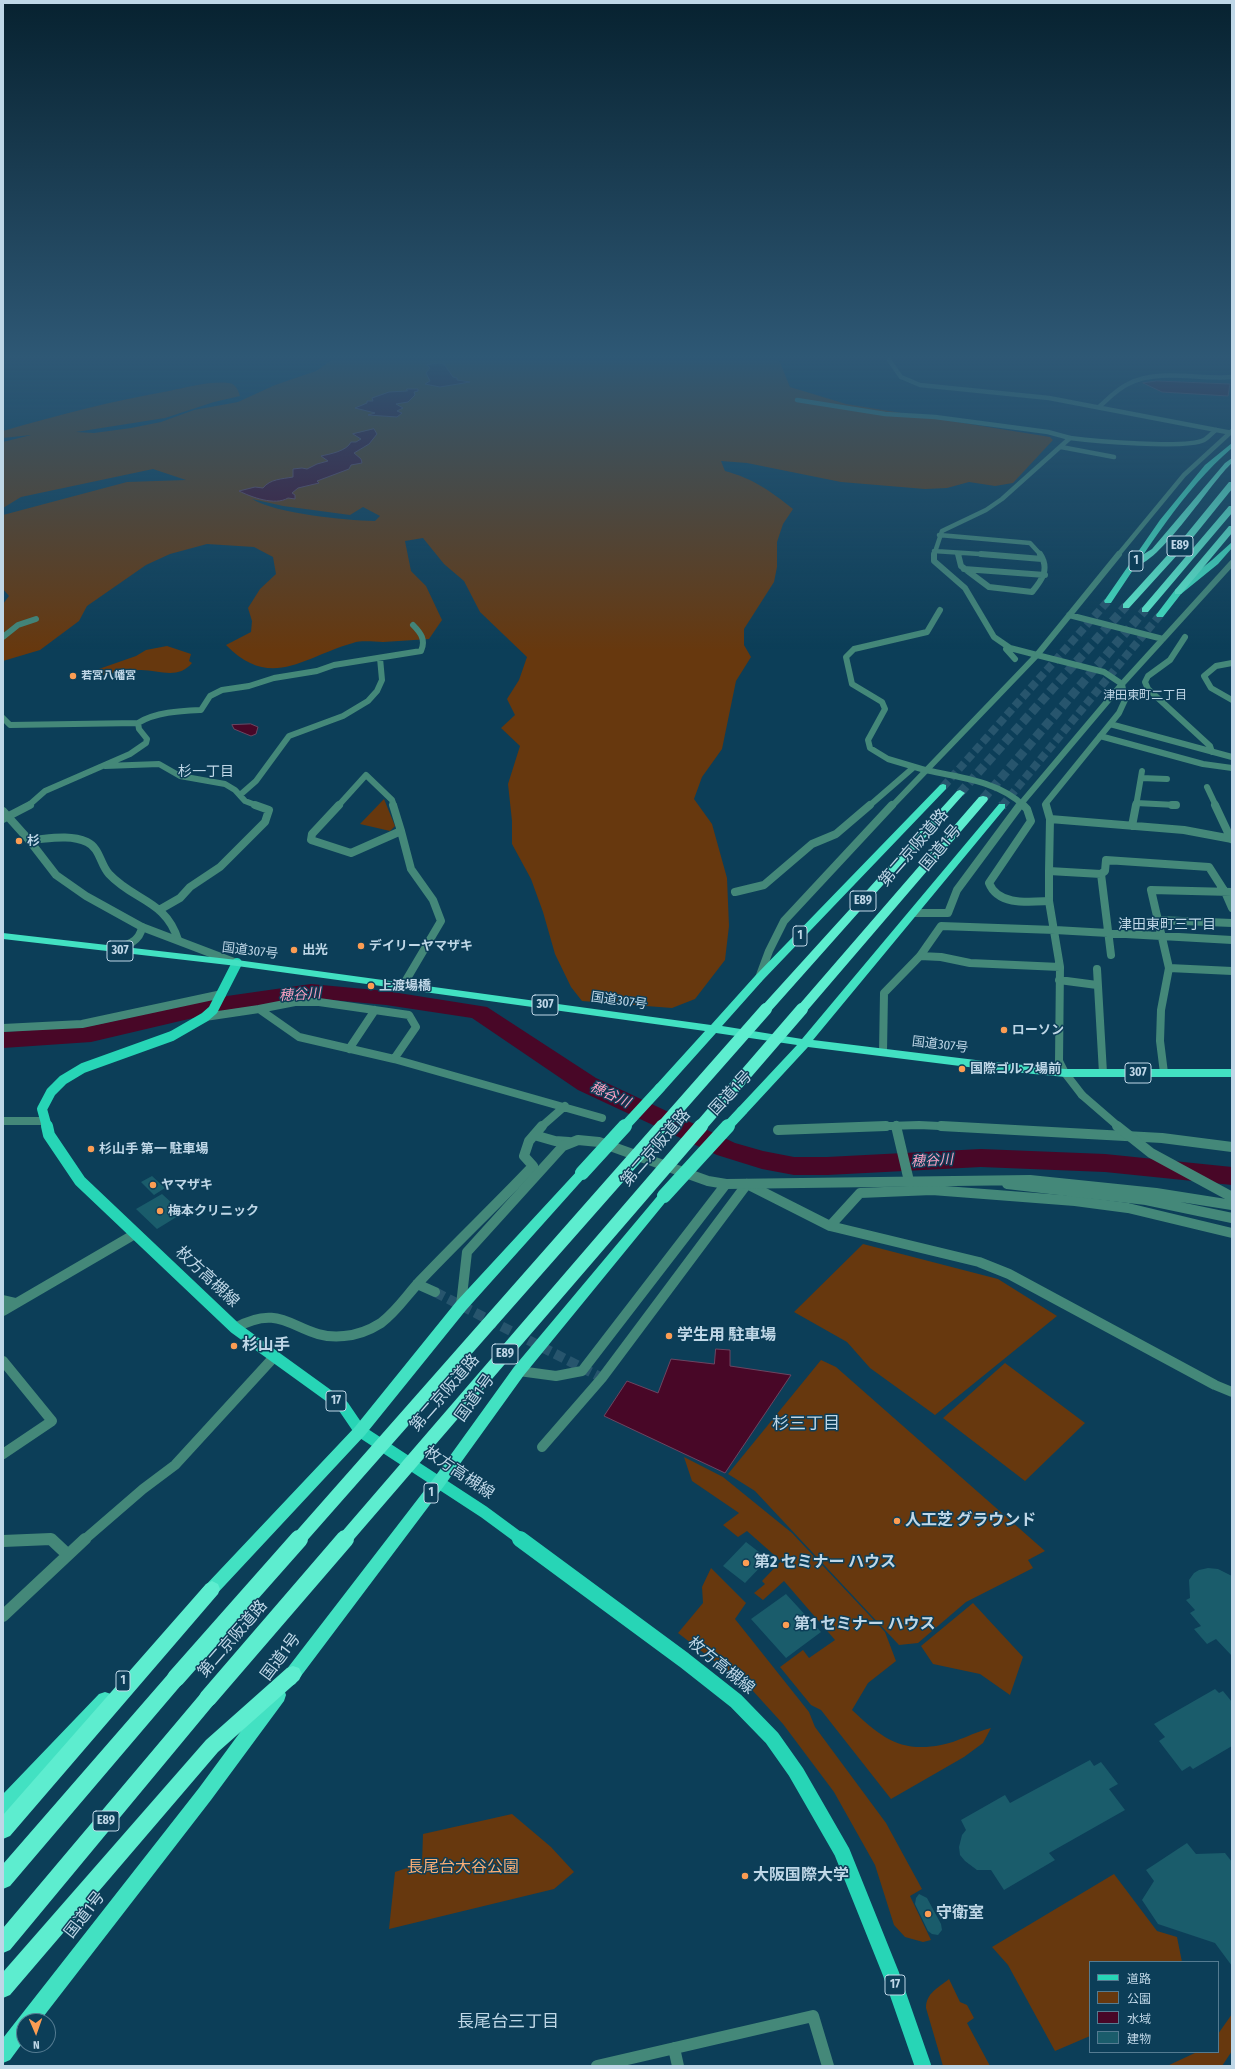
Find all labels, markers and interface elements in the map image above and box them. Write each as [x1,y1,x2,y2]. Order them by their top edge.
road number: E89 [1167,536,1193,556]
road number: 1 [1129,551,1143,571]
place label: 若宮八幡宮 [81,669,136,683]
marker: 若宮八幡宮 [68,671,78,681]
district label: 津田東町二丁目 [1103,689,1187,703]
district label: 杉一丁目 [178,764,234,780]
street label: 第二京阪道路 [875,805,953,891]
street label: 国道1号 [916,821,966,875]
place label: 杉 [27,833,40,849]
marker: 杉 [14,836,24,846]
road number: E89 [850,891,876,911]
district label: 津田東町三丁目 [1118,917,1216,933]
road number: 1 [793,926,807,946]
place label: デイリーヤマザキ [369,938,473,954]
street label: 国道307号 [221,940,279,962]
road number: 307 [107,941,133,961]
marker: デイリーヤマザキ [356,941,366,951]
place label: 出光 [302,942,328,958]
marker: 出光 [289,945,299,955]
place label: 上渡場橋 [379,978,431,994]
marker: 上渡場橋 [366,981,376,991]
water label: 穂谷川 [278,985,322,1005]
street label: 国道307号 [590,989,648,1013]
road number: 307 [532,995,558,1015]
place label: ローソン [1012,1022,1064,1038]
marker: ローソン [999,1025,1009,1035]
street label: 国道307号 [911,1034,969,1056]
place label: 国際ゴルフ場前 [970,1061,1061,1077]
road number: 307 [1125,1063,1151,1083]
marker: 国際ゴルフ場前 [957,1064,967,1074]
street label: 国道1号 [705,1067,757,1119]
water label: 穂谷川 [587,1079,633,1111]
street label: 第二京阪道路 [617,1105,695,1191]
place label: 杉山手 第一 駐車場 [99,1141,208,1157]
marker: 杉山手 第一 駐車場 [86,1144,96,1154]
water label: 穂谷川 [911,1152,953,1170]
place label: ヤマザキ [161,1177,213,1193]
marker: ヤマザキ [148,1180,158,1190]
place label: 梅本クリニック [168,1203,259,1219]
marker: 梅本クリニック [155,1206,165,1216]
street label: 枚方高槻線 [171,1243,243,1311]
place label: 学生用 駐車場 [677,1326,776,1346]
marker: 学生用 駐車場 [664,1331,674,1341]
place label: 杉山手 [242,1336,290,1356]
marker: 杉山手 [229,1341,239,1351]
road number: E89 [492,1344,518,1364]
street label: 第二京阪道路 [406,1350,484,1436]
street label: 国道1号 [451,1370,499,1426]
road number: 17 [326,1391,346,1411]
district label: 杉三丁目 [772,1414,840,1434]
street label: 枚方高槻線 [420,1443,498,1503]
road number: 1 [424,1483,438,1503]
place label: 人工芝 グラウンド [905,1511,1036,1531]
marker: 人工芝 グラウンド [892,1516,902,1526]
place label: 第2 セミナー ハウス [754,1553,896,1573]
marker: 第2 セミナー ハウス [741,1558,751,1568]
street label: 第二京阪道路 [194,1596,272,1682]
place label: 第1 セミナー ハウス [794,1615,935,1635]
marker: 第1 セミナー ハウス [781,1620,791,1630]
street label: 国道1号 [257,1630,305,1684]
street label: 枚方高槻線 [684,1633,758,1699]
road number: 1 [116,1671,130,1691]
road number: E89 [93,1811,119,1831]
park label: 長尾台大谷公園 [407,1858,519,1878]
place label: 大阪国際大学 [753,1866,849,1886]
marker: 大阪国際大学 [740,1871,750,1881]
street label: 国道1号 [61,1888,109,1942]
place label: 守衛室 [936,1904,984,1924]
marker: 守衛室 [923,1909,933,1919]
legend [1089,1961,1219,2053]
text: 道路 [1127,1972,1151,1986]
road number: 17 [885,1975,905,1995]
text: 公園 [1127,1992,1151,2006]
district label: 長尾台三丁目 [457,2012,559,2032]
text: 水域 [1127,2012,1151,2026]
north arrow [16,2013,56,2053]
text: 建物 [1127,2032,1151,2046]
text: N [33,2038,40,2051]

